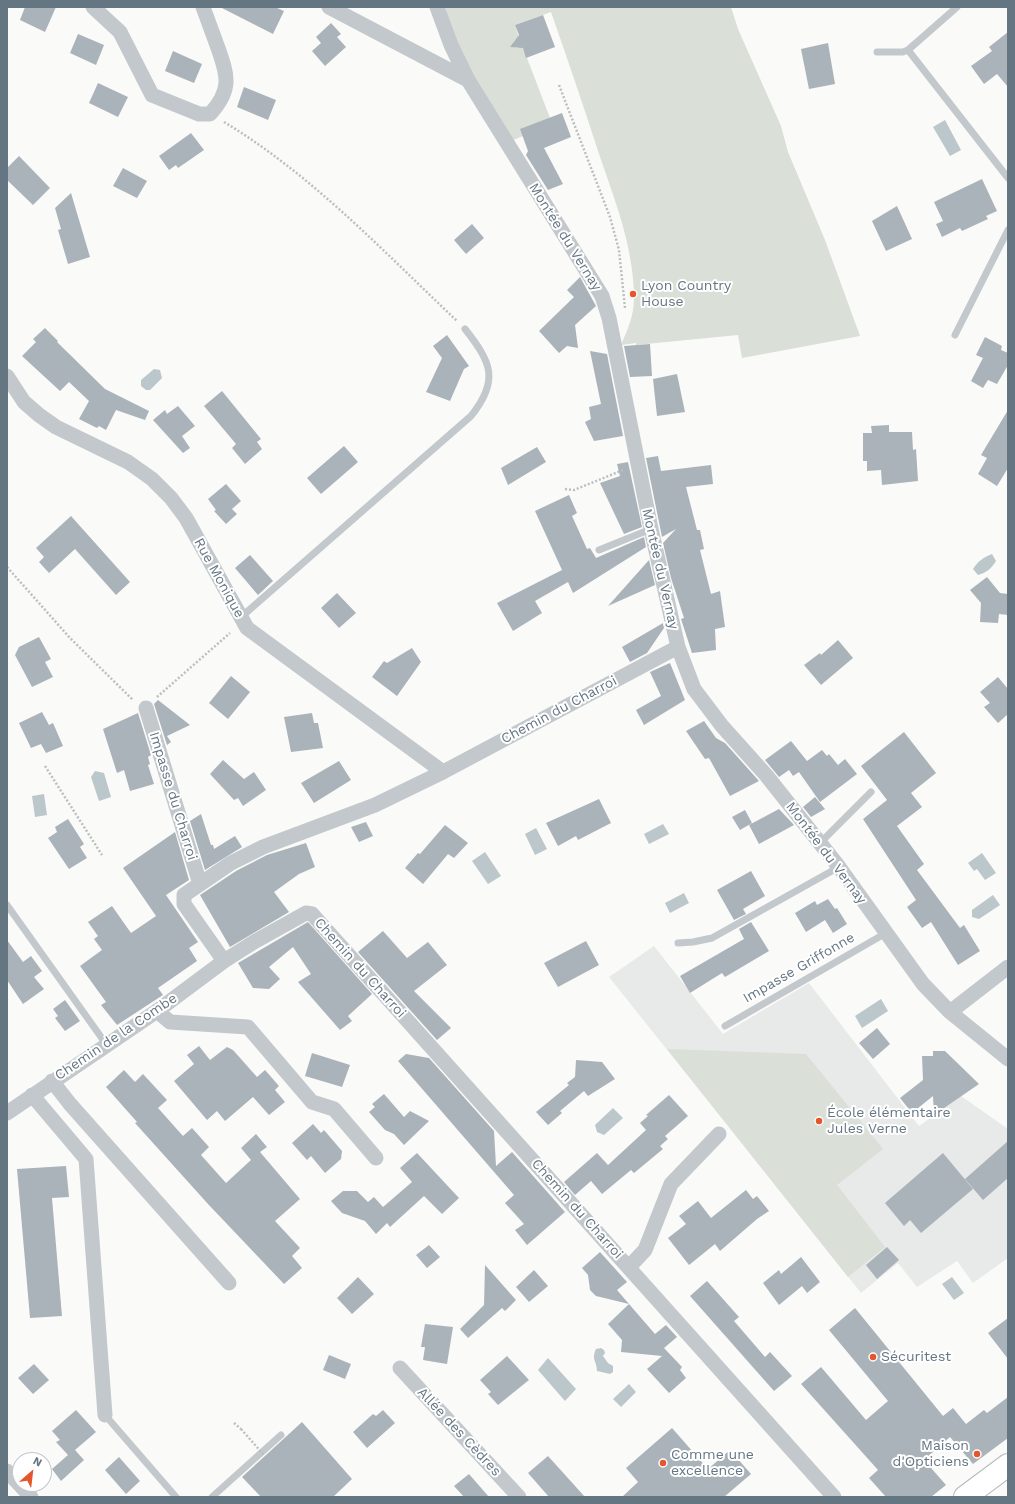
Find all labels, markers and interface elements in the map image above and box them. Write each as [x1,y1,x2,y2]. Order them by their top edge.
street label: Montée du Vernay [525,180,605,294]
place label: Lyon Country House [641,278,731,310]
marker: Lyon Country House [628,289,638,299]
street label: Montée du Vernay [638,507,682,631]
street label: Rue Monique [190,535,248,621]
street label: Chemin du Charroi [498,672,620,748]
street label: Impasse du Charroi [145,730,201,862]
street label: Montée du Vernay [782,799,870,907]
street label: Chemin du Charroi [311,915,409,1021]
street label: Impasse Griffonne [740,929,858,1007]
street label: Chemin de la Combe [52,990,180,1084]
place label: École élémentaire Jules Verne [827,1105,951,1138]
marker: École élémentaire Jules Verne [814,1116,824,1126]
street label: Chemin du Charroi [528,1156,626,1262]
place label: Sécuritest [881,1349,951,1365]
marker: Sécuritest [868,1352,878,1362]
street label: Allée des Cèdres [414,1384,504,1480]
place label: Maison d'Opticiens [893,1438,969,1470]
place label: Comme une excellence [671,1447,754,1480]
marker: Maison d'Opticiens [972,1449,982,1459]
north arrow [12,1452,52,1492]
text: N [31,1454,44,1469]
marker: Comme une excellence [658,1458,668,1468]

